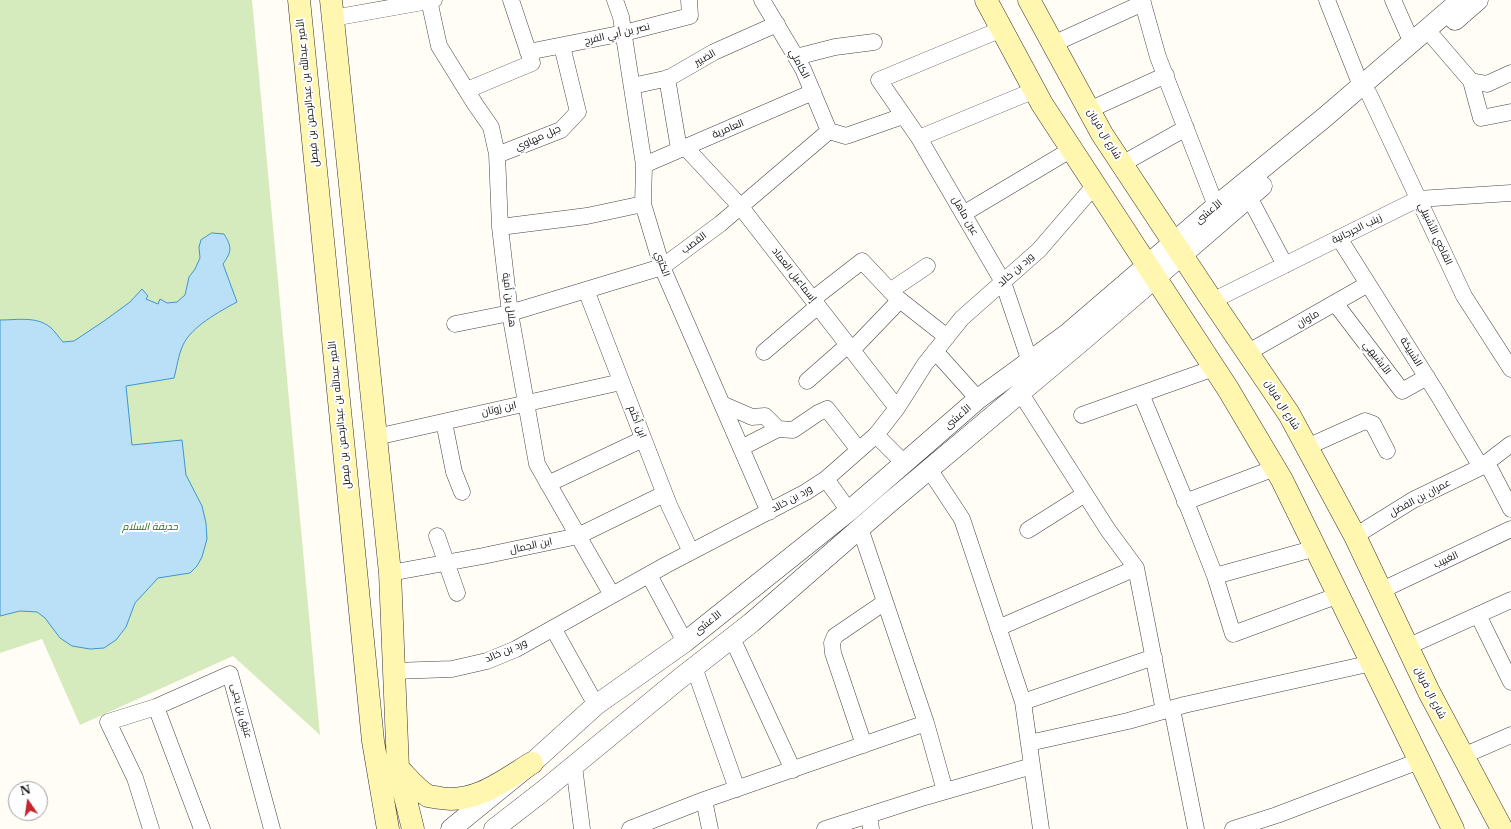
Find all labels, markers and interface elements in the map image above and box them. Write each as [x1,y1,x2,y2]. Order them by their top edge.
street label: الأمير عبدالله بن عبدالرحمن بن فيصل [294,18,322,168]
street label: نصر بن أبي الفرج [583,21,651,47]
street label: الضبير [692,47,718,69]
street label: الكاملي [786,47,812,81]
street label: شارع ال فريان [1084,107,1124,161]
street label: العامرية [710,117,746,141]
street label: جبل مهاوي [513,123,563,153]
street label: عين ماهل [949,194,981,238]
street label: الأعشى [1193,197,1225,227]
street label: القاضي الأشبيلي [1415,201,1455,267]
street label: زينب الجرجانية [1330,212,1384,246]
street label: القصب [679,230,709,256]
street label: إسماعيل العماد [769,245,819,305]
street label: الكتبي [652,250,672,278]
street label: ورد بن خالد [995,251,1037,289]
street label: هلال بن أمية [500,272,518,328]
street label: ماوان [1295,308,1321,330]
street label: الشبيكة [1397,335,1425,369]
street label: الأبشيهي [1361,339,1393,377]
street label: الأمير عبدالله بن عبدالرحمن بن فيصل [326,340,354,490]
street label: شارع ال فريان [1262,378,1302,432]
street label: ابن زوتان [480,399,518,419]
street label: الأعشى [942,402,974,432]
street label: ابن أكثم [625,404,649,440]
street label: عمران بن الفضل [1387,477,1453,519]
street label: ورد بن خالد [769,483,815,515]
park label: حديقة السلام [122,521,178,533]
street label: ابن الجمال [509,536,553,556]
street label: الغبيب [1432,549,1460,571]
street label: الأعشى [692,608,724,638]
street label: ورد بن خالد [483,637,529,665]
street label: شارع ال فريان [1412,665,1448,721]
street label: عتيق بن يحيى [228,682,254,740]
north arrow [8,781,48,821]
text: N [19,782,32,798]

